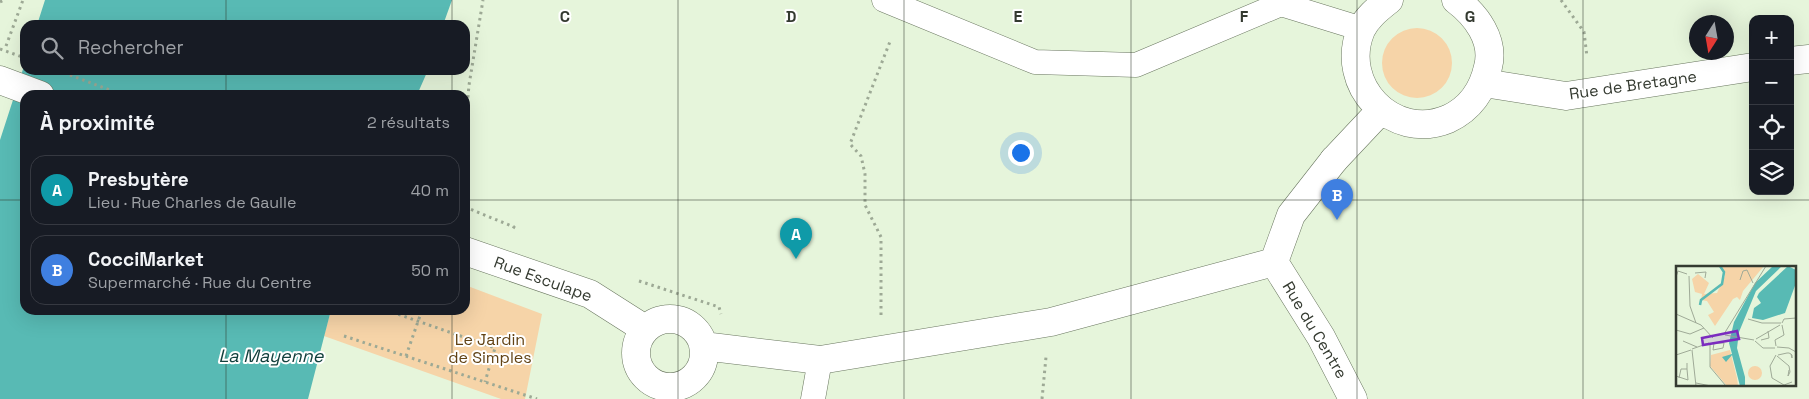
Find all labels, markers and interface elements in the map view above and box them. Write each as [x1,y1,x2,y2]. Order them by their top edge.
text: C [560,6,570,27]
text: D [786,6,796,27]
text: E [1014,6,1023,27]
text: F [1240,6,1249,27]
text: G [1465,6,1475,27]
north arrow [1689,15,1734,60]
map controls [1749,15,1794,195]
button: + [1749,15,1794,60]
search box [20,20,470,75]
icon: search [38,34,66,62]
text: Rechercher [78,35,184,60]
button: − [1749,60,1794,105]
street label: Rue de Bretagne [1568,66,1698,104]
button: locate [1749,105,1794,150]
text: À proximité [40,109,155,136]
text: 2 résultats [367,112,450,133]
your location [1008,140,1034,166]
button: layers [1749,150,1794,195]
text: Presbytère [88,167,189,192]
pin: B [1321,179,1353,220]
text: A [52,180,62,201]
text: 40 m [411,180,449,201]
text: Lieu · Rue Charles de Gaulle [88,192,296,213]
pin: A [780,218,812,259]
text: CocciMarket [88,247,204,272]
street label: Rue Esculape [491,251,595,307]
text: B [52,260,62,281]
text: 50 m [411,260,449,281]
inset map [1676,266,1796,386]
text: Supermarché · Rue du Centre [88,272,312,293]
street label: Rue du Centre [1278,278,1352,382]
park label: Le Jardin de Simples [448,329,532,368]
water label: La Mayenne [219,344,325,367]

